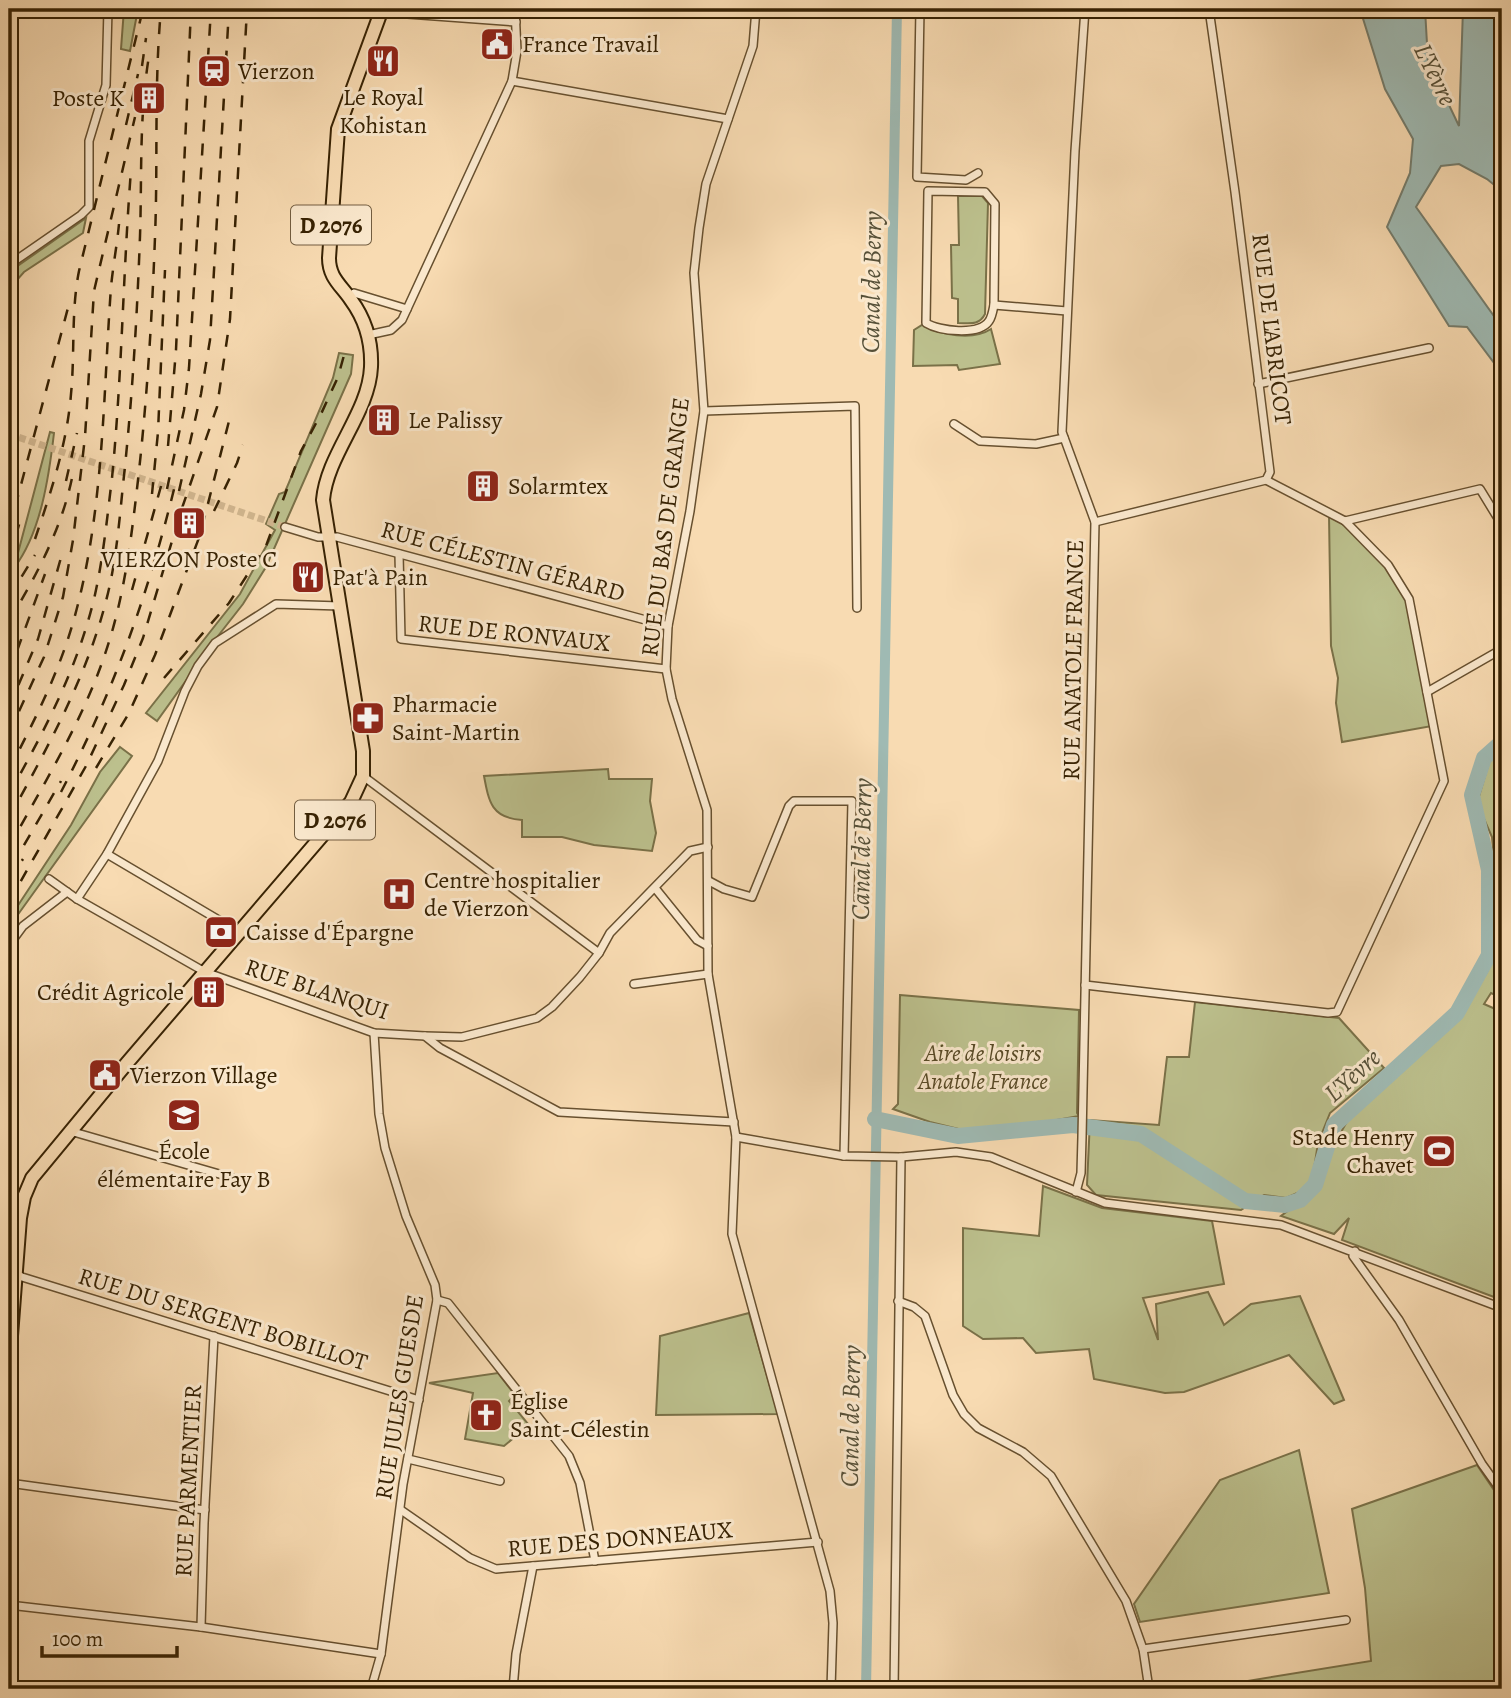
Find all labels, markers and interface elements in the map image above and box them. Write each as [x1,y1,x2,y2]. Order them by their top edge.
public building icon: France Travail [478,25,516,63]
place label: France Travail [522,28,659,60]
water label: L'Yèvre [1406,37,1466,111]
restaurant icon: Le Royal Kohistan [364,42,402,80]
station icon: Vierzon [195,52,233,90]
place label: Vierzon [237,55,315,87]
building icon: Poste K [130,79,168,117]
place label: Le Royal Kohistan [339,81,427,141]
place label: Poste K [52,82,124,114]
road number: D 2076 [291,206,371,244]
water label: Canal de Berry [853,211,890,353]
street label: RUE DE L'ABRICOT [1244,231,1300,427]
street label: RUE DU BAS DE GRANGE [633,395,697,659]
building icon: Le Palissy [365,401,403,439]
place label: Le Palissy [408,404,503,436]
building icon: Solarmtex [464,467,502,505]
place label: Solarmtex [508,470,609,502]
building icon: VIERZON Poste C [170,504,208,542]
street label: RUE CÉLESTIN GÉRARD [377,513,629,609]
street label: RUE ANATOLE FRANCE [1055,539,1091,781]
place label: VIERZON Poste C [100,543,277,575]
restaurant icon: Pat'à Pain [289,558,327,596]
place label: Pat'à Pain [332,561,428,593]
street label: RUE DE RONVAUX [416,607,612,659]
place label: Pharmacie Saint-Martin [392,688,520,748]
pharmacy icon: Pharmacie Saint-Martin [349,699,387,737]
water label: Canal de Berry [843,778,880,920]
road number: D 2076 [295,800,375,840]
place label: Centre hospitalier de Vierzon [424,864,600,924]
hospital icon: Centre hospitalier de Vierzon [380,875,418,913]
bank icon: Caisse d'Épargne [202,913,240,951]
place label: Caisse d'Épargne [246,916,414,948]
street label: RUE BLANQUI [241,951,393,1027]
building icon: Crédit Agricole [190,973,228,1011]
place label: Crédit Agricole [37,976,184,1008]
park label: Aire de loisirs Anatole France [916,1037,1048,1097]
water label: L'Yèvre [1316,1041,1388,1110]
public building icon: Vierzon Village [86,1056,124,1094]
place label: Vierzon Village [129,1059,277,1091]
school or university icon: École élémentaire Fay B [165,1096,203,1134]
place label: Stade Henry Chavet [1292,1121,1414,1181]
sports icon: Stade Henry Chavet [1420,1132,1458,1170]
place label: École élémentaire Fay B [97,1135,271,1195]
street label: RUE DU SERGENT BOBILLOT [74,1260,372,1378]
street label: RUE JULES GUESDE [367,1292,431,1502]
water label: Canal de Berry [832,1345,869,1487]
street label: RUE PARMENTIER [167,1384,209,1578]
place label: Église Saint-Célestin [510,1385,650,1445]
church icon: Église Saint-Célestin [467,1396,505,1434]
street label: RUE DES DONNEAUX [506,1513,734,1565]
scale bar [42,1614,177,1658]
text: 100 m [52,1625,103,1653]

